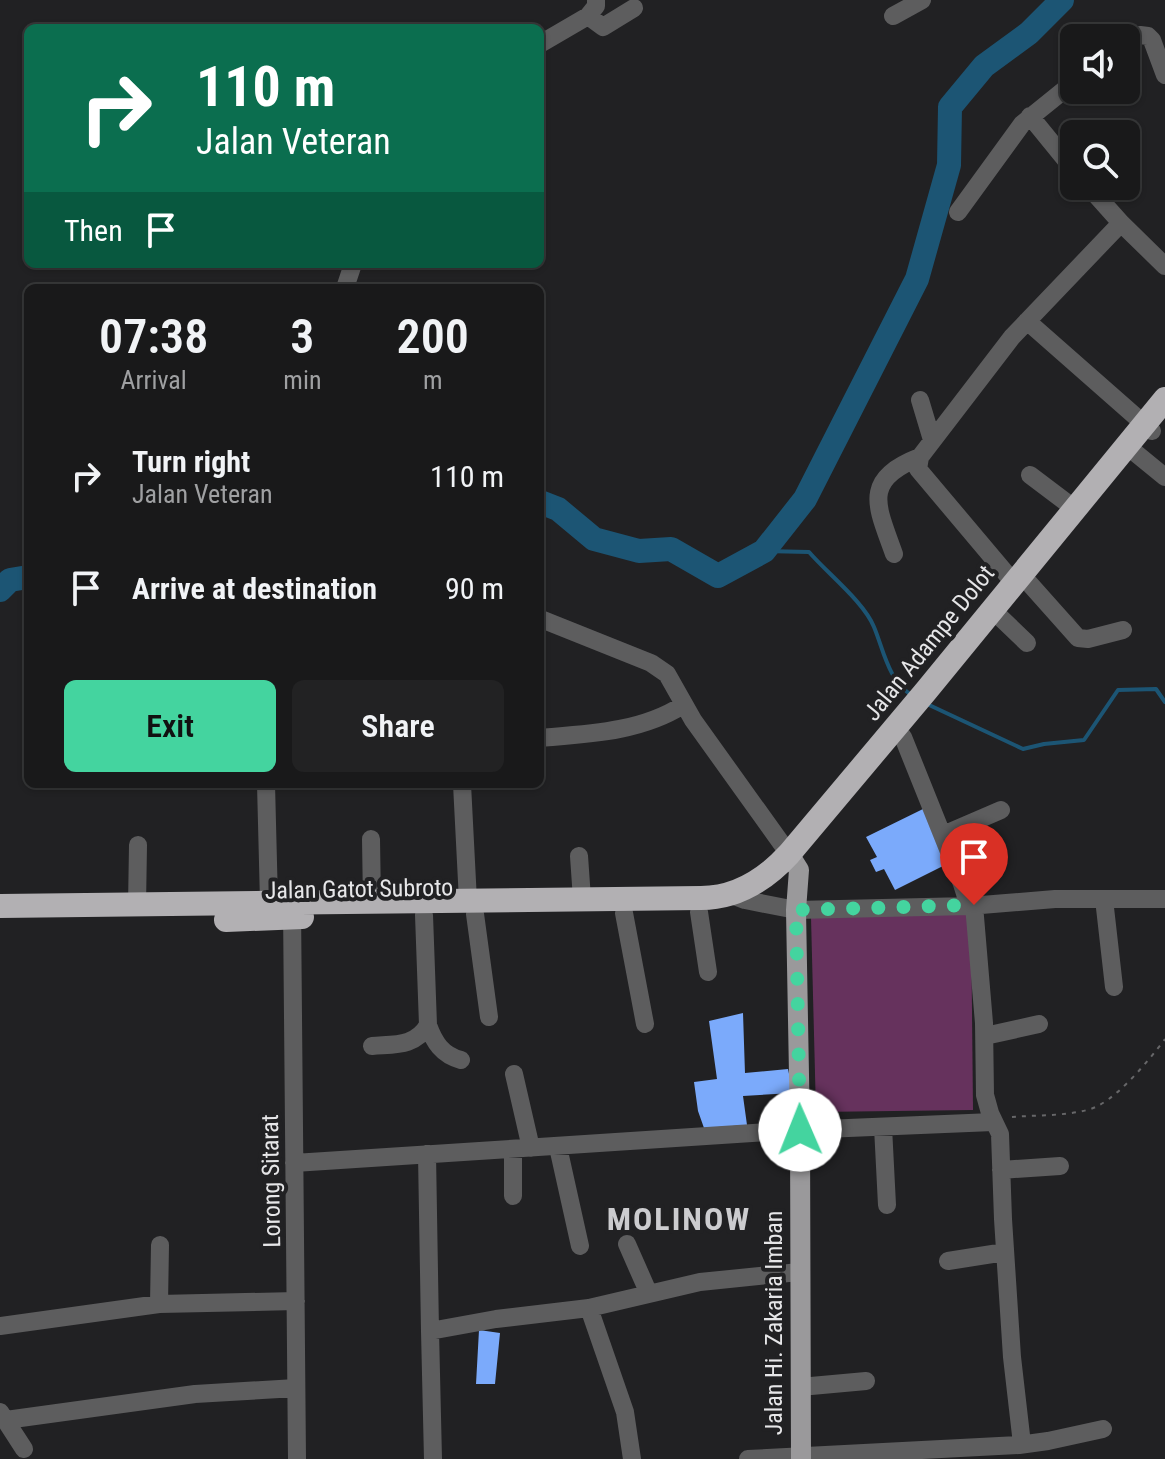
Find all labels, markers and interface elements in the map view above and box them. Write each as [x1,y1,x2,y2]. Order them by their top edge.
map controls [1060,24,1140,200]
button: sound [1060,24,1140,104]
text: 110 m [196,54,335,120]
icon: right [64,56,168,160]
button: search [1060,120,1140,200]
text: Jalan Veteran [196,121,391,163]
icon: arrive [139,208,183,252]
text: Then [64,213,123,248]
text: 07:38 [99,308,208,365]
text: 3 [290,308,314,365]
text: 200 [397,308,469,365]
text: Arrival [121,365,187,395]
text: min [283,365,321,395]
text: m [423,365,443,395]
text: Turn right [132,444,250,479]
icon: right [64,454,108,498]
text: 110 m [430,459,504,494]
text: Jalan Veteran [132,479,273,509]
street label: Jalan Adampe Dolot [858,560,1000,726]
icon: arrive [64,566,108,610]
text: Arrive at destination [132,571,377,606]
text: 90 m [445,571,504,606]
button: Exit [64,680,276,772]
button: Share [292,680,504,772]
pin [940,823,1008,905]
icon: arrive [952,835,996,879]
street label: Jalan Gatot Subroto [265,873,453,905]
position arrow [758,1088,842,1172]
street label: Lorong Sitarat [256,1114,286,1248]
district label: MOLINOW [607,1200,751,1238]
street label: Jalan Hi. Zakaria Imban [760,1211,788,1435]

